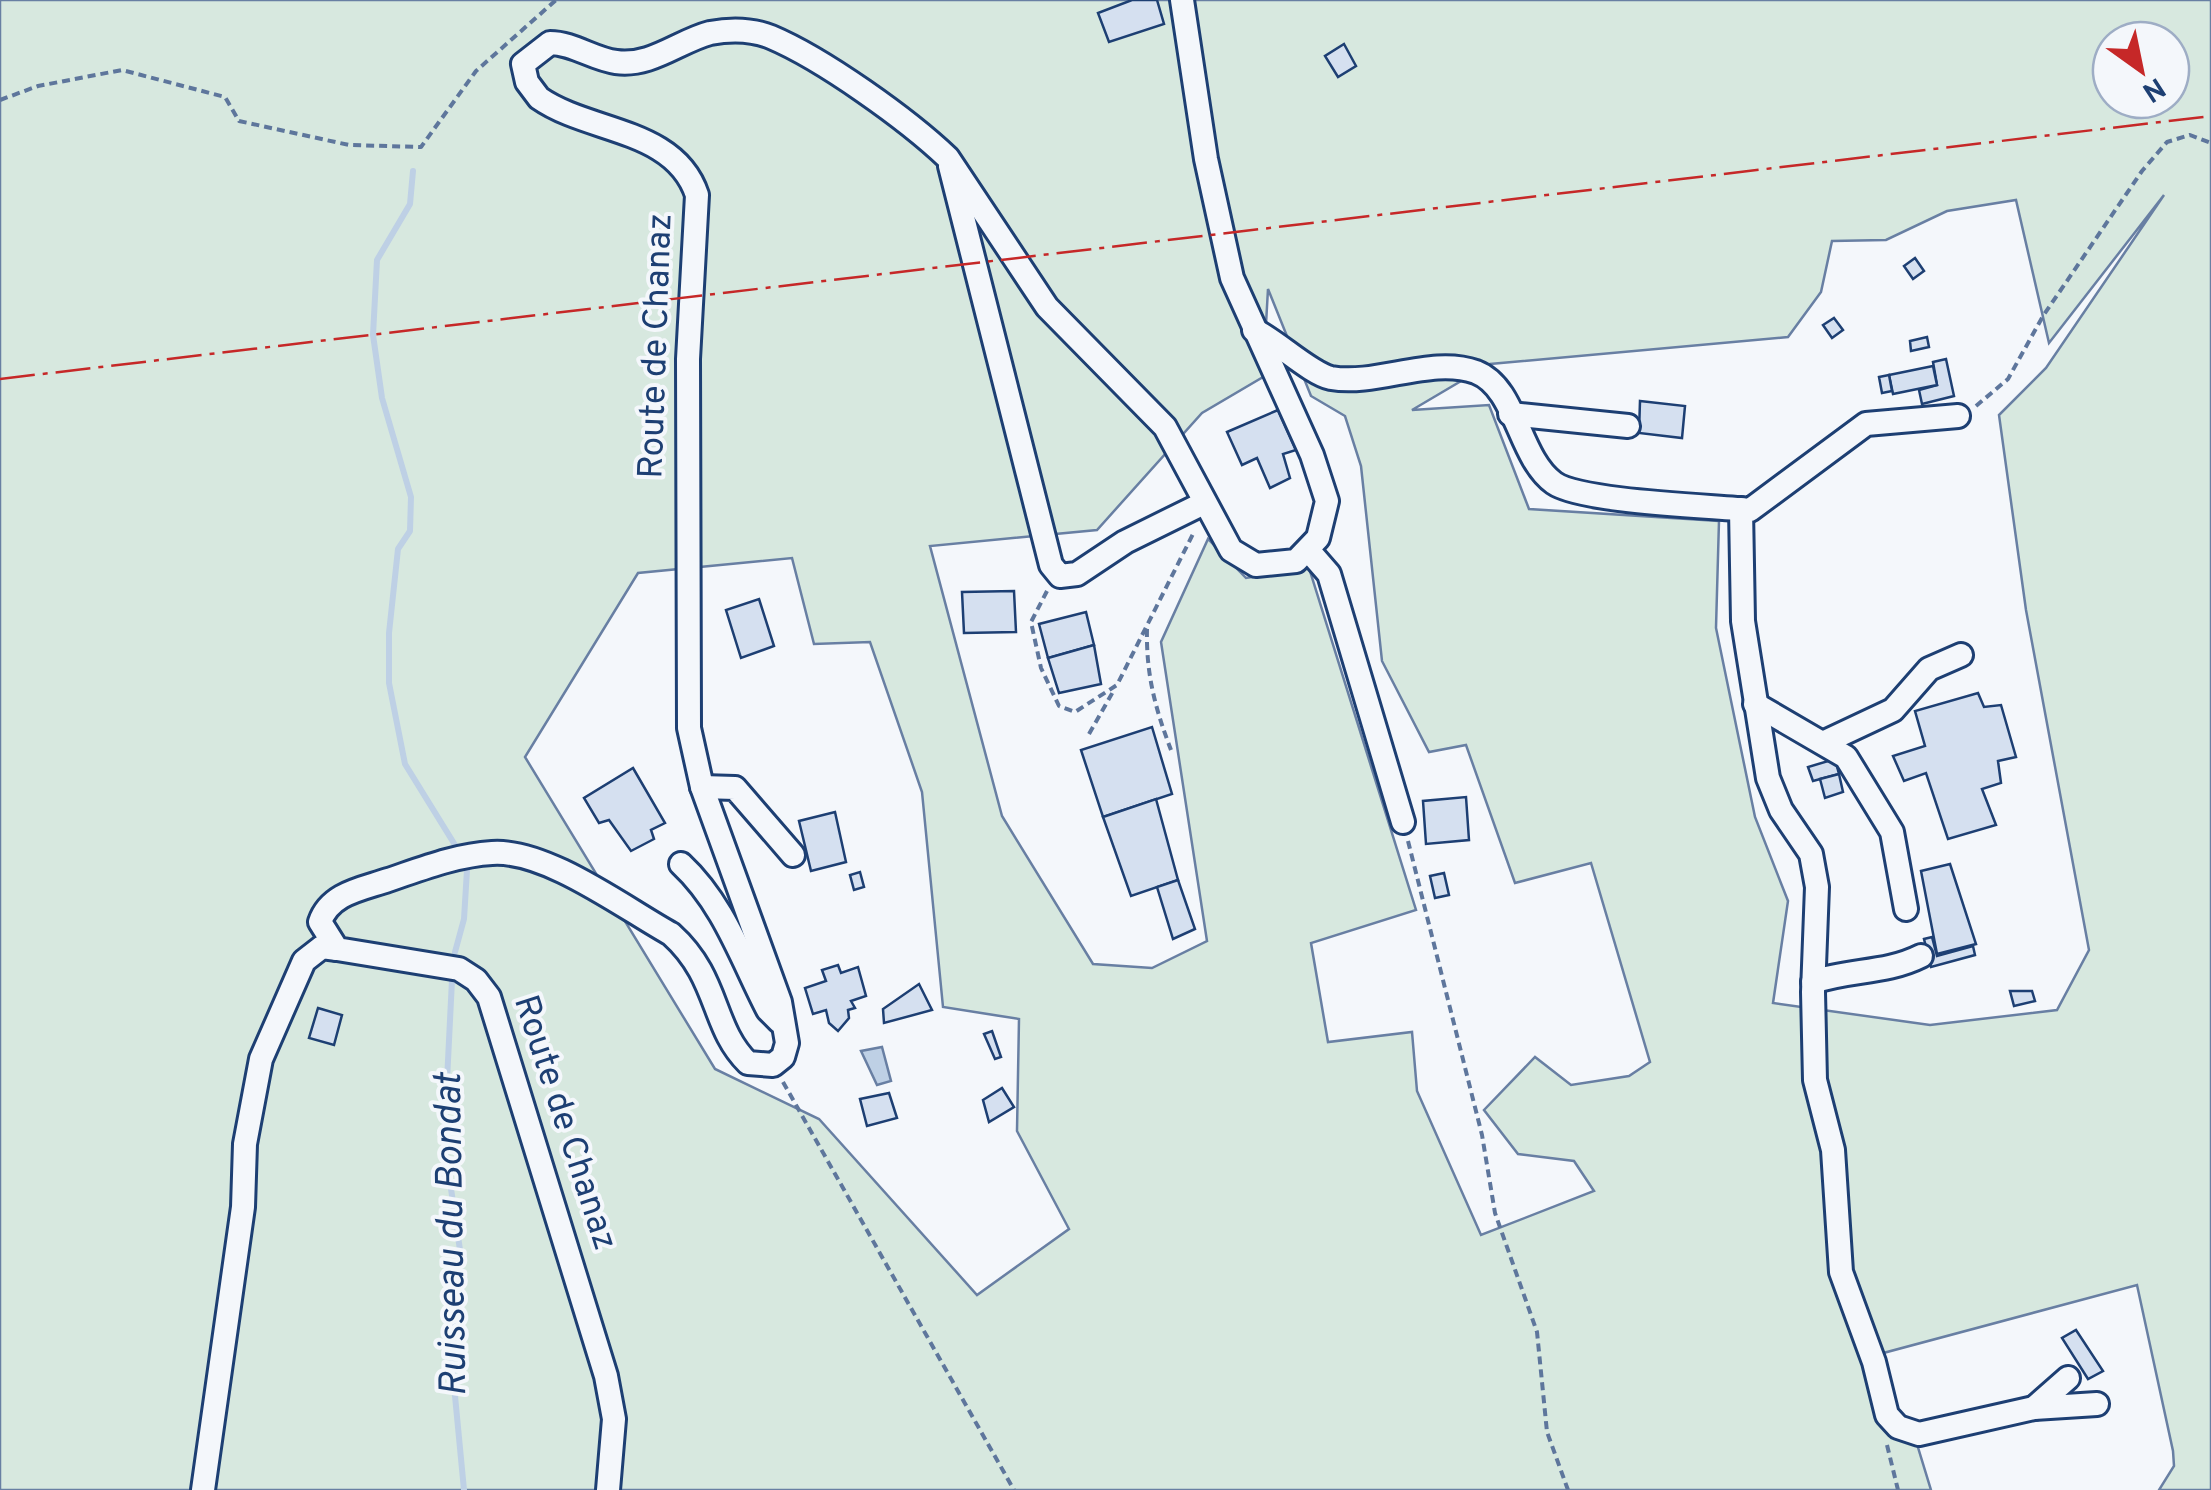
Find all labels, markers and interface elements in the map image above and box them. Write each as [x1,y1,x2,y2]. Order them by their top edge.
north arrow [2091,20,2191,120]
text: N [2135,68,2171,109]
street label: Route de Chanaz [630,212,684,480]
street label: Route de Chanaz [502,990,626,1256]
water label: Ruisseau du Bondat [426,1070,480,1397]

